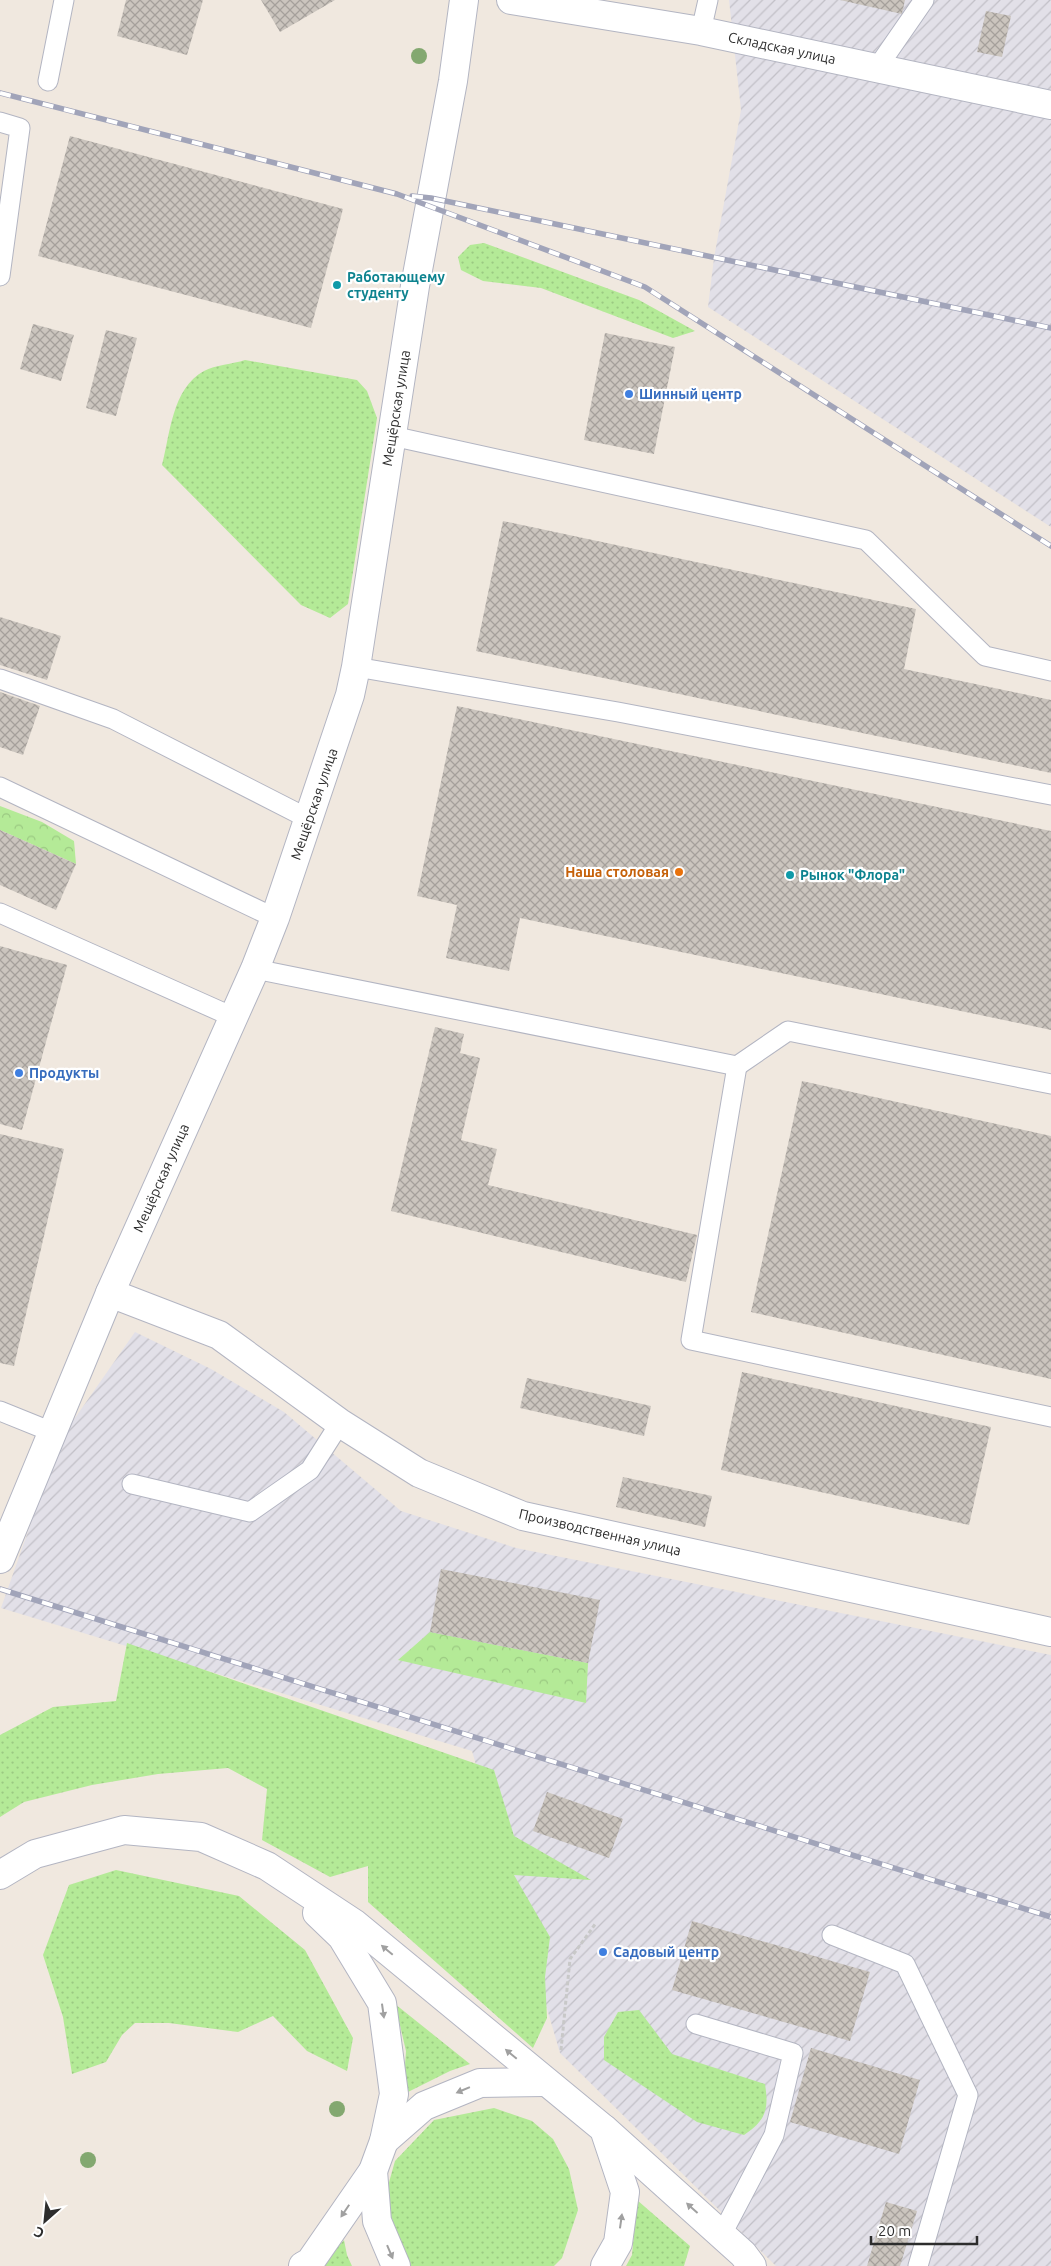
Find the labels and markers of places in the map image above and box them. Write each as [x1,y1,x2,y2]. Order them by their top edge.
place label: Работающему студенту [347,269,446,301]
marker: Работающему студенту [331,279,343,291]
place label: Шинный центр [639,386,742,402]
marker: Шинный центр [623,388,635,400]
place label: Наша столовая [565,864,669,880]
marker: Наша столовая [673,866,685,878]
place label: Рынок "Флора" [800,867,905,883]
marker: Рынок "Флора" [784,869,796,881]
place label: Продукты [29,1065,99,1081]
marker: Продукты [13,1067,25,1079]
place label: Садовый центр [613,1944,719,1960]
marker: Садовый центр [597,1946,609,1958]

